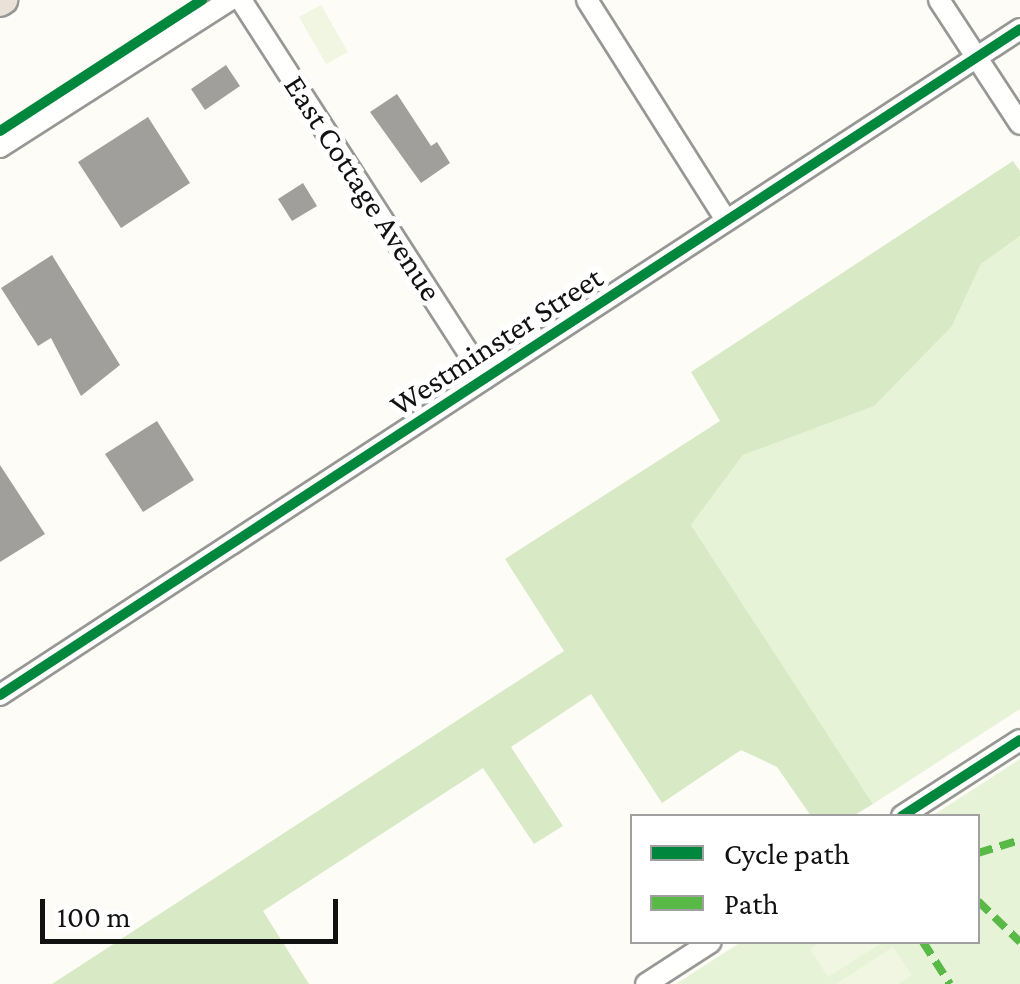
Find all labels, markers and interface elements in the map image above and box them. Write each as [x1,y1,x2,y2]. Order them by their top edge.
street label: East Cottage Avenue [276,68,450,308]
street label: Westminster Street [382,258,610,424]
legend [630,814,980,944]
text: Cycle path [724,837,850,870]
scale bar [45,879,342,941]
text: Path [724,887,779,920]
text: 100 m [57,900,131,933]

